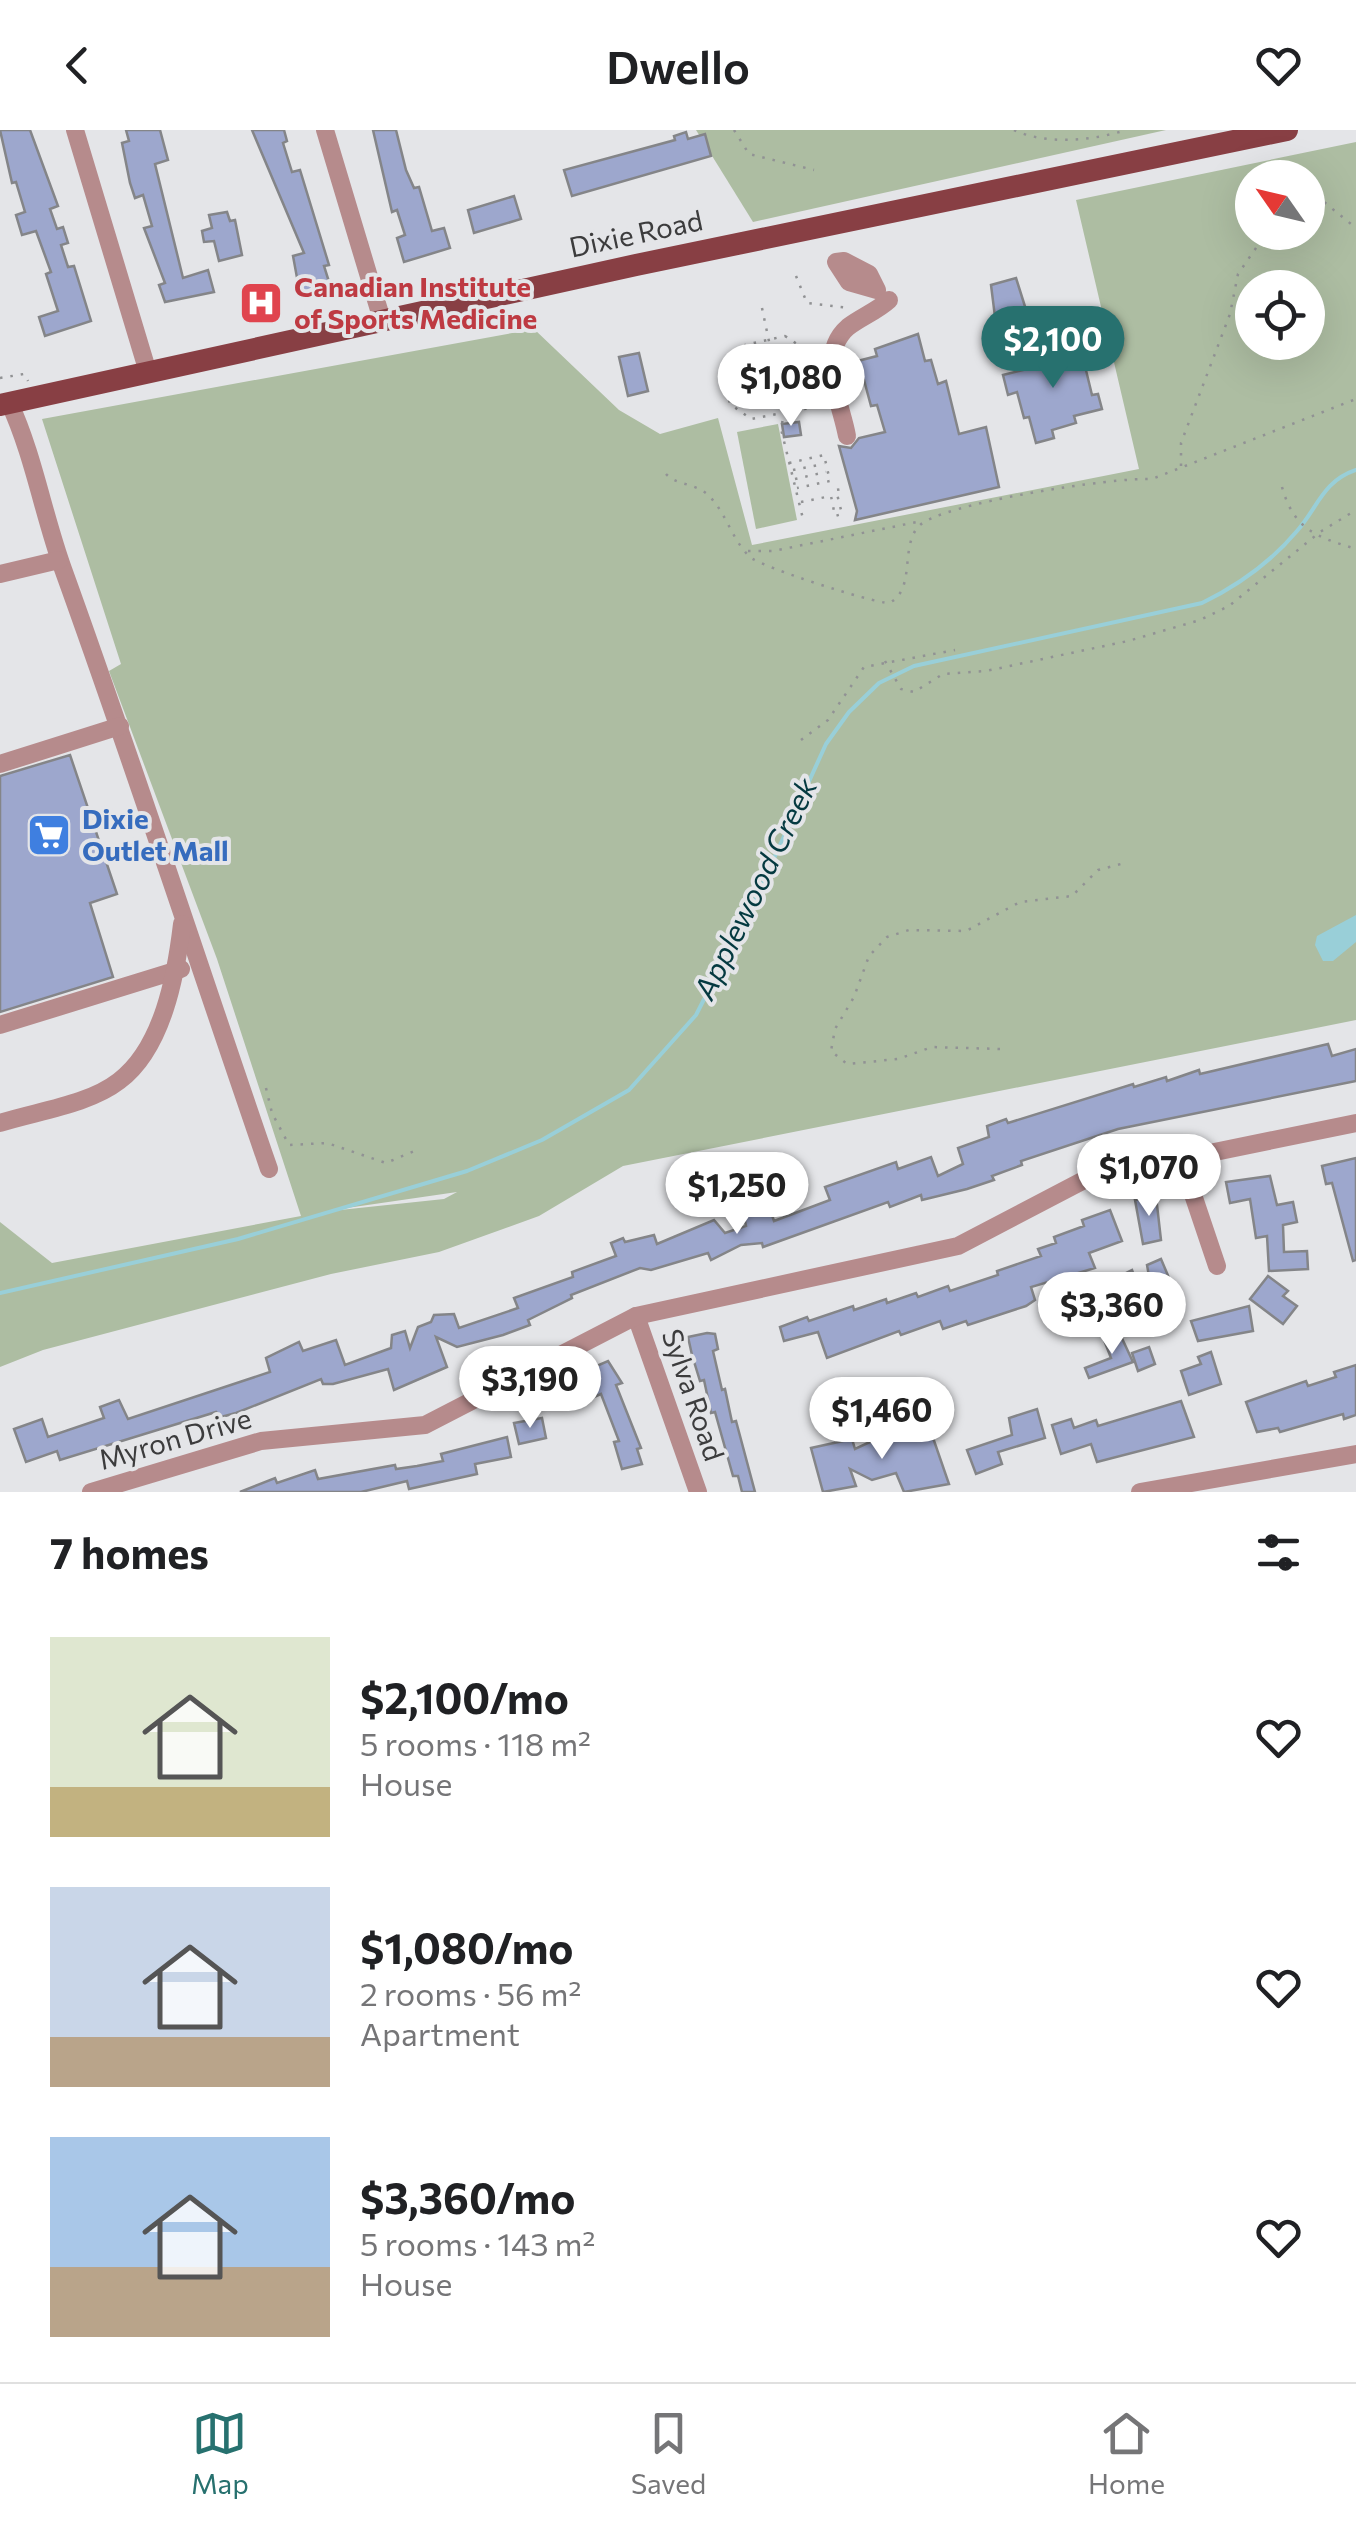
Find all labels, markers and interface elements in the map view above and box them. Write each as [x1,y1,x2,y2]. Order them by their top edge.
icon: back [50,38,105,93]
text: Dwello [606,38,750,93]
icon: heart [1251,38,1306,93]
north arrow [1235,160,1325,250]
map controls [1235,160,1325,360]
street label: Dixie Road [566,202,706,264]
place label: Canadian Institute of Sports Medicine [294,269,537,335]
button: locate [1235,270,1325,360]
hospital icon: Canadian Institute of Sports Medicine [238,280,284,326]
pin: $2,100 [972,306,1134,391]
text: $2,100 [1003,318,1103,358]
pin: $1,080 [710,344,872,429]
text: $1,080 [740,356,842,396]
water label: Applewood Creek [684,770,824,1006]
place label: Dixie Outlet Mall [82,801,229,867]
supermarket icon: Dixie Outlet Mall [26,812,72,858]
pin: $1,070 [1068,1134,1230,1219]
text: $1,070 [1099,1146,1199,1186]
pin: $1,250 [656,1152,818,1237]
text: $1,250 [688,1164,787,1204]
pin: $3,360 [1031,1272,1193,1357]
text: $3,360 [1060,1284,1164,1324]
street label: Sylva Road [656,1324,732,1465]
pin: $3,190 [449,1346,611,1431]
text: $3,190 [481,1358,579,1398]
pin: $1,460 [801,1377,963,1462]
text: $1,460 [831,1389,933,1429]
street label: Myron Drive [95,1400,255,1476]
icon: filters [1251,1525,1306,1580]
text: 7 homes [50,1526,209,1578]
text: $2,100/mo [360,1671,569,1723]
icon: home [130,1677,250,1797]
icon: heart [1251,1710,1306,1765]
text: 5 rooms · 118 m² [360,1723,591,1763]
text: House [360,1763,452,1803]
text: $1,080/mo [360,1921,573,1973]
icon: home [130,1927,250,2047]
icon: heart [1251,1960,1306,2015]
text: 2 rooms · 56 m² [360,1973,581,2013]
text: Apartment [360,2013,520,2053]
text: $3,360/mo [360,2171,575,2223]
icon: home [130,2177,250,2297]
icon: heart [1251,2210,1306,2265]
text: 5 rooms · 143 m² [360,2223,595,2263]
text: House [360,2263,452,2303]
tab: Map [191,2406,249,2500]
tab: Saved [631,2406,706,2500]
tab: Home [1088,2406,1165,2500]

